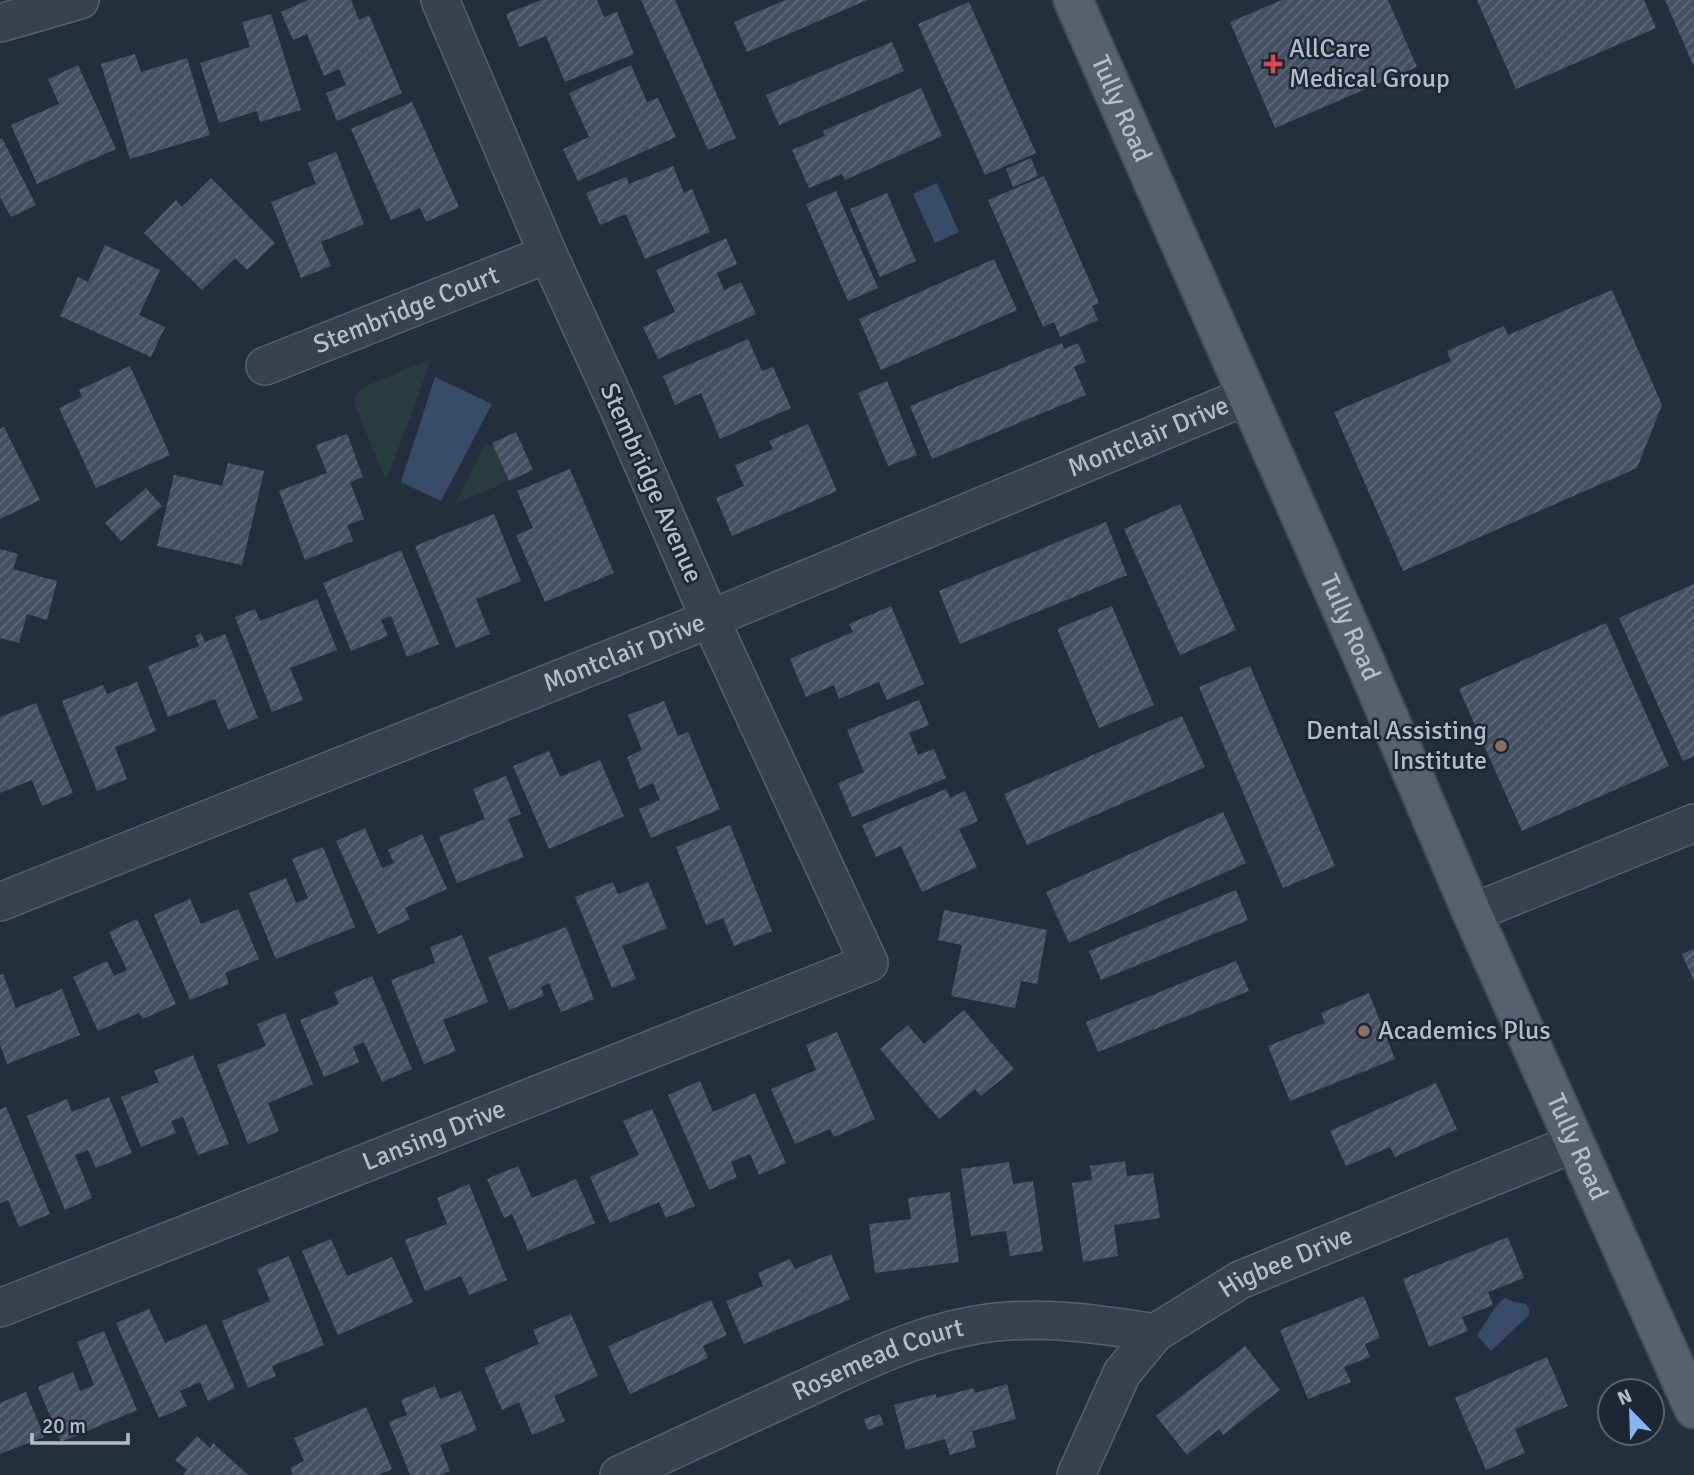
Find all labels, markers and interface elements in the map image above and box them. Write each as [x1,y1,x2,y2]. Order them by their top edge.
place label: AllCare Medical Group [1289,33,1450,95]
street label: Tully Road [1084,51,1158,167]
marker: AllCare Medical Group [1263,54,1283,74]
street label: Stembridge Court [309,259,504,361]
street label: Stembridge Avenue [593,378,709,588]
street label: Montclair Drive [1063,389,1234,485]
street label: Tully Road [1312,569,1387,686]
street label: Montclair Drive [539,607,710,700]
place label: Dental Assisting Institute [1306,715,1487,777]
marker: Dental Assisting Institute [1493,738,1509,754]
place label: Academics Plus [1378,1015,1551,1047]
marker: Academics Plus [1356,1023,1372,1039]
street label: Tully Road [1539,1089,1615,1205]
street label: Lansing Drive [358,1093,510,1178]
street label: Higbee Drive [1213,1220,1357,1305]
street label: Rosemead Court [787,1312,967,1408]
north arrow [1596,1377,1666,1447]
text: N [1614,1384,1636,1411]
scale bar [32,1402,128,1446]
text: 20 m [42,1413,86,1439]

